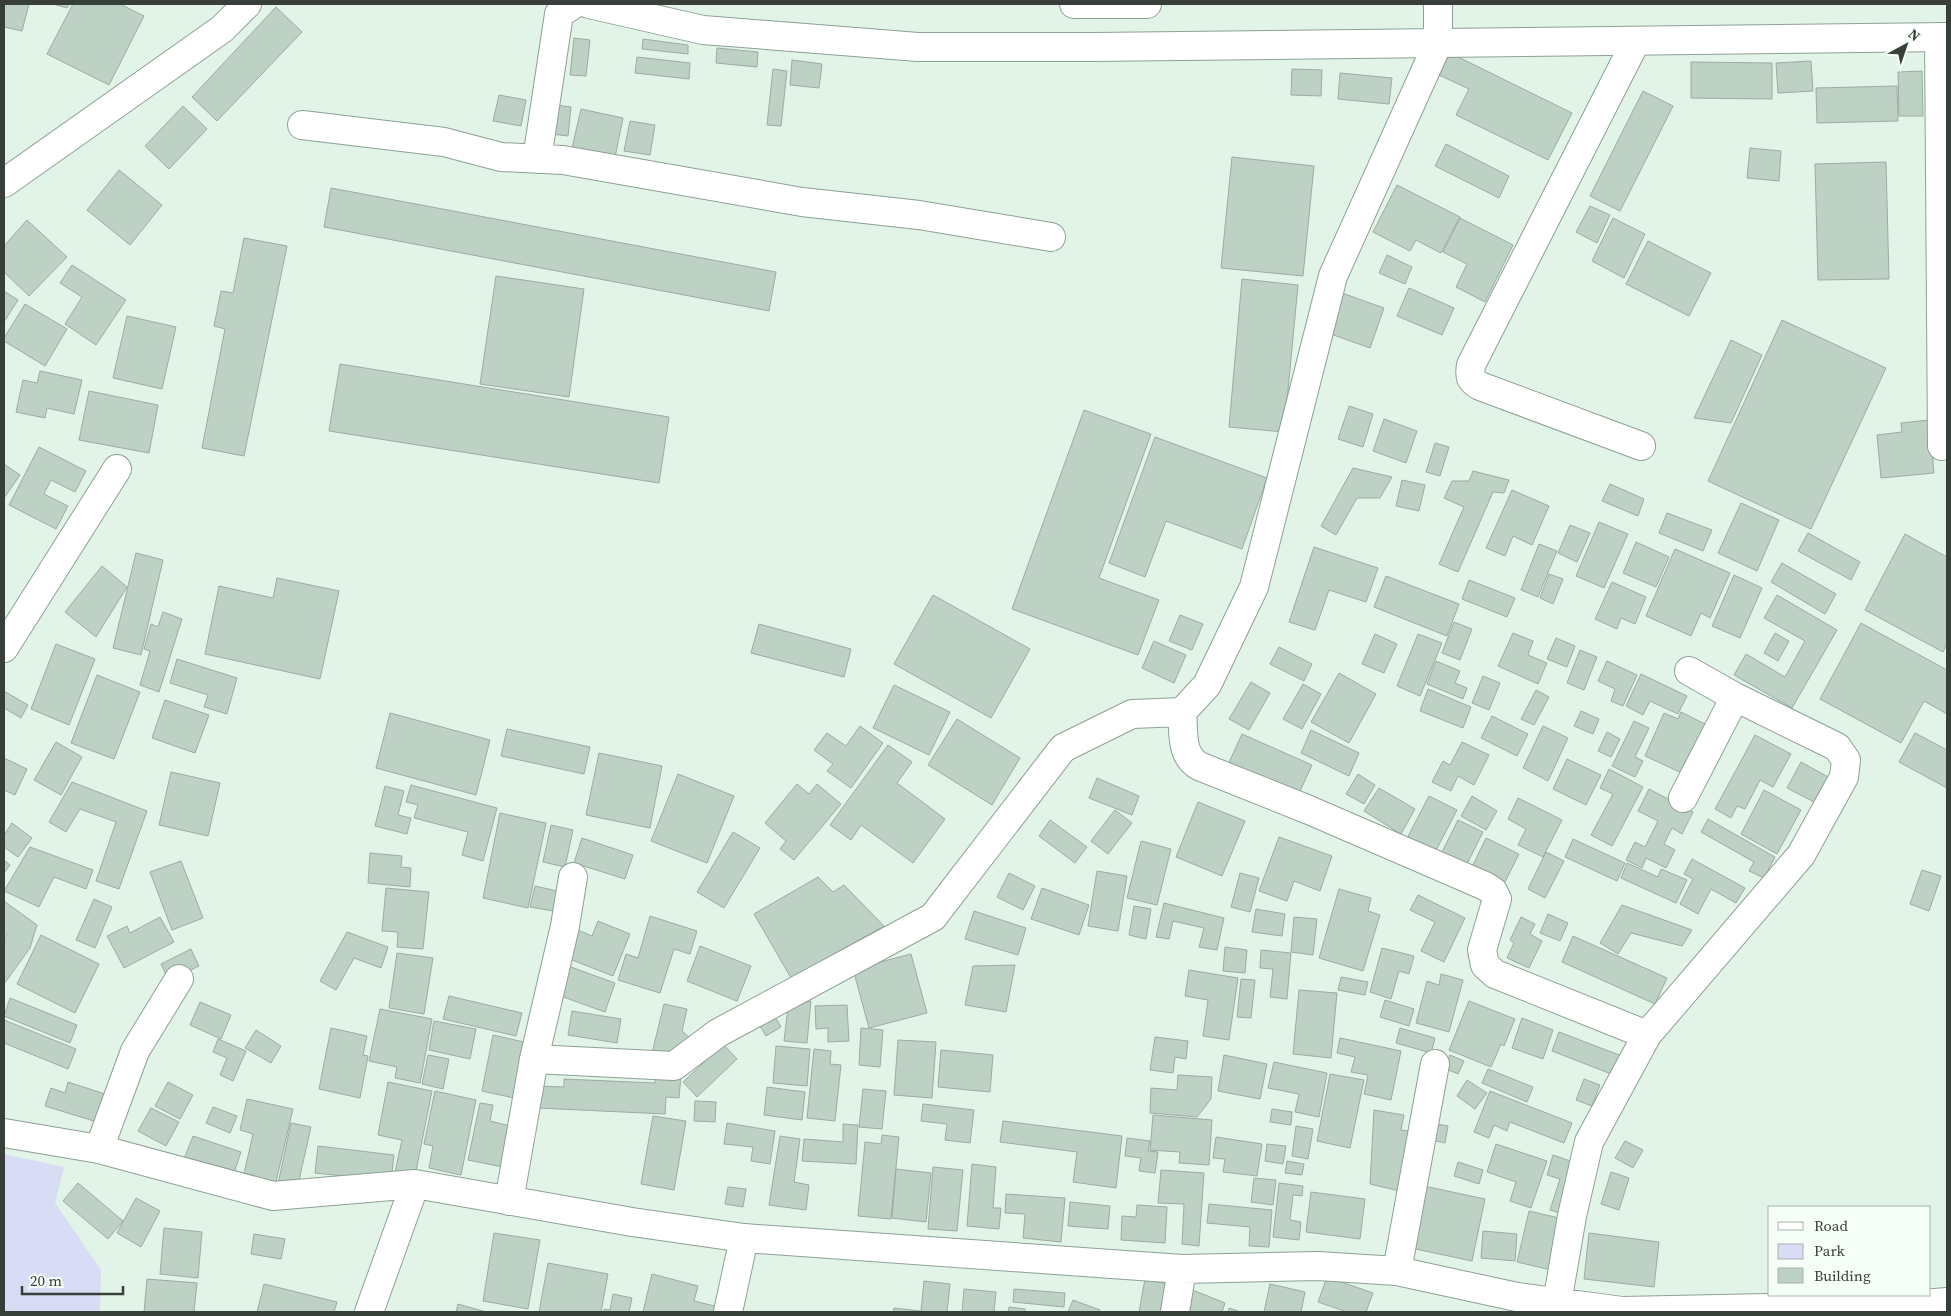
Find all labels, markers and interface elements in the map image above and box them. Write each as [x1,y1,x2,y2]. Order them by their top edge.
north arrow [1881,20,1931,70]
text: N [1904,24,1925,46]
legend [1768,1206,1931,1296]
text: Road [1814,1215,1848,1236]
text: Park [1814,1240,1846,1261]
scale bar [22,1264,124,1296]
text: Building [1814,1265,1871,1286]
text: 20 m [30,1270,62,1291]

